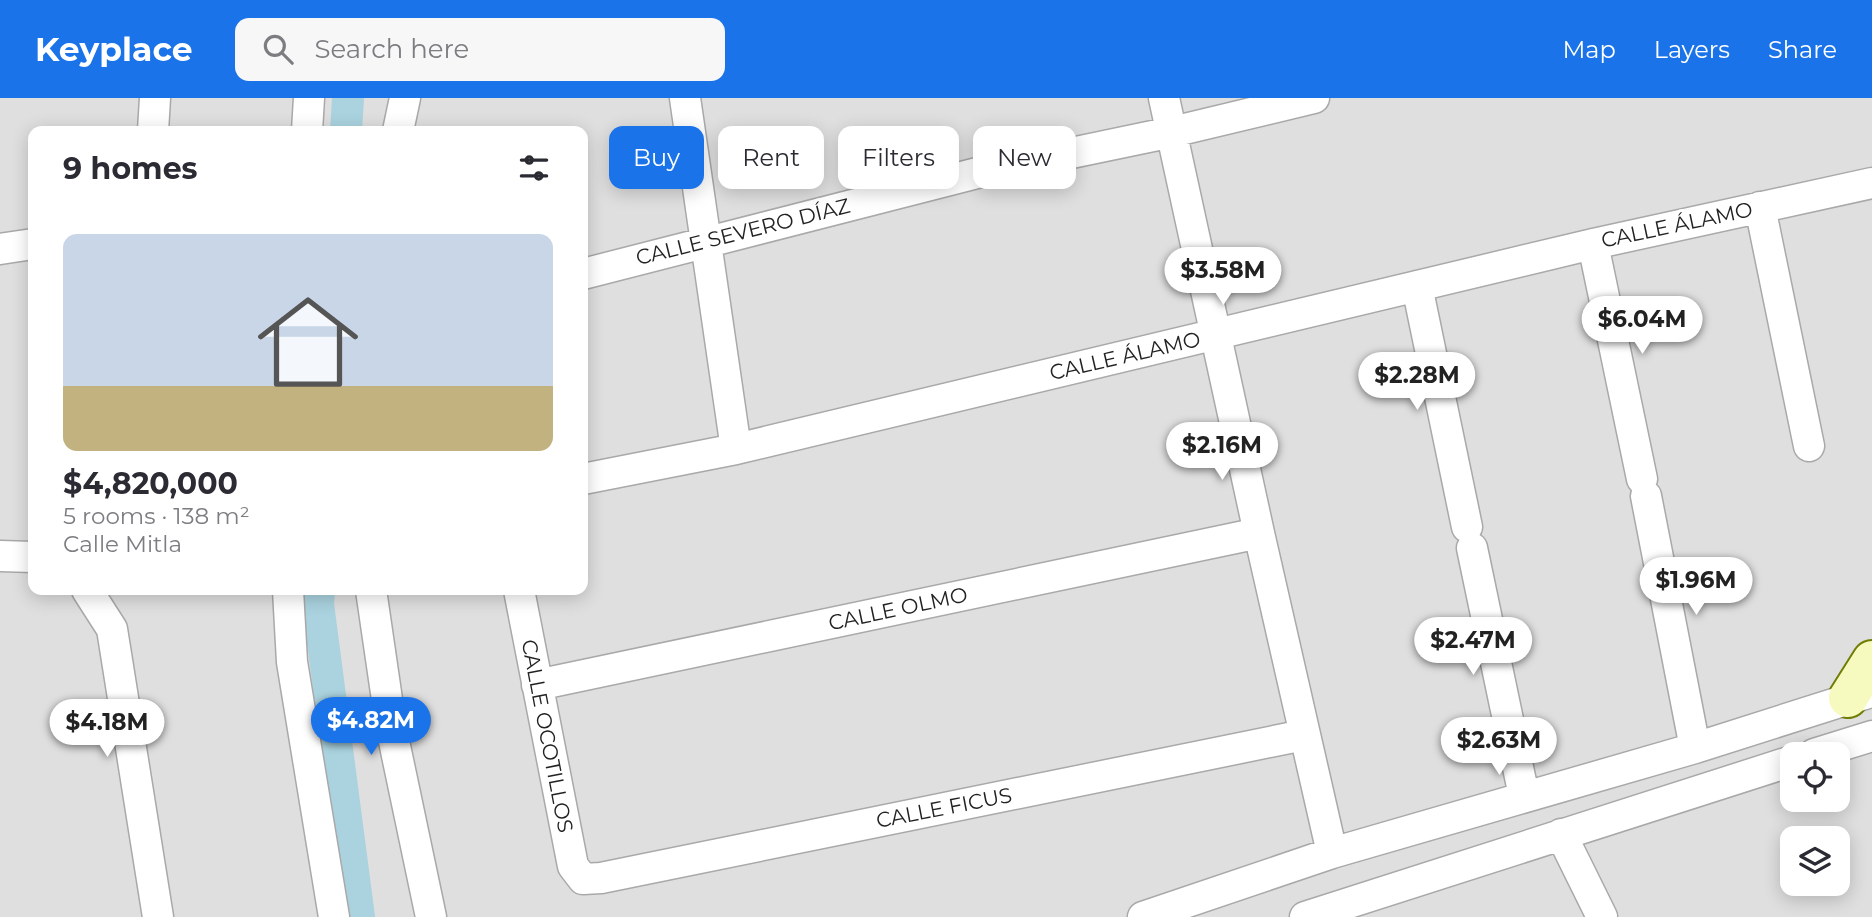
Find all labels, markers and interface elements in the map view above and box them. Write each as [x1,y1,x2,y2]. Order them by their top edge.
search box [235,18,725,81]
text: Keyplace [35,29,193,69]
icon: search [259,30,297,68]
text: Search here [315,33,469,65]
text: Map [1562,35,1616,64]
text: Layers [1654,35,1730,64]
text: Share [1768,35,1837,64]
chip: Buy [609,126,704,189]
chip: Rent [718,126,824,189]
chip: Filters [838,126,959,189]
chip: New [973,126,1076,189]
icon: filters [515,149,553,187]
text: 9 homes [63,150,198,187]
street label: CALLE SEVERO DÍAZ [633,193,853,270]
street label: CALLE ÁLAMO [1599,196,1755,253]
pin: $3.58M [1166,248,1280,307]
text: $3.58M [1180,256,1266,284]
icon: home [245,279,371,405]
pin: $6.04M [1585,296,1699,356]
text: $6.04M [1598,305,1686,333]
street label: CALLE ÁLAMO [1047,326,1203,385]
pin: $2.28M [1360,352,1474,412]
text: $2.28M [1374,361,1460,389]
pin: $2.16M [1165,422,1279,482]
text: $2.16M [1182,431,1262,459]
text: $4,820,000 [63,465,238,502]
text: 5 rooms · 138 m² [63,502,250,530]
text: Calle Mitla [63,530,182,558]
pin: $1.96M [1639,558,1753,617]
text: $1.96M [1656,566,1736,594]
street label: CALLE OLMO [826,582,970,635]
pin: $2.47M [1416,618,1530,677]
text: $2.47M [1430,626,1516,654]
street label: CALLE OCOTILLOS [516,637,579,835]
pin: $4.82M [314,698,428,757]
pin: $4.18M [50,700,164,759]
text: $4.82M [327,706,415,734]
text: $4.18M [65,708,149,736]
pin: $2.63M [1442,718,1556,777]
text: $2.63M [1457,726,1541,754]
map controls [1780,742,1850,896]
button: locate [1780,742,1850,812]
street label: CALLE FICUS [874,782,1014,833]
button: layers [1780,826,1850,896]

